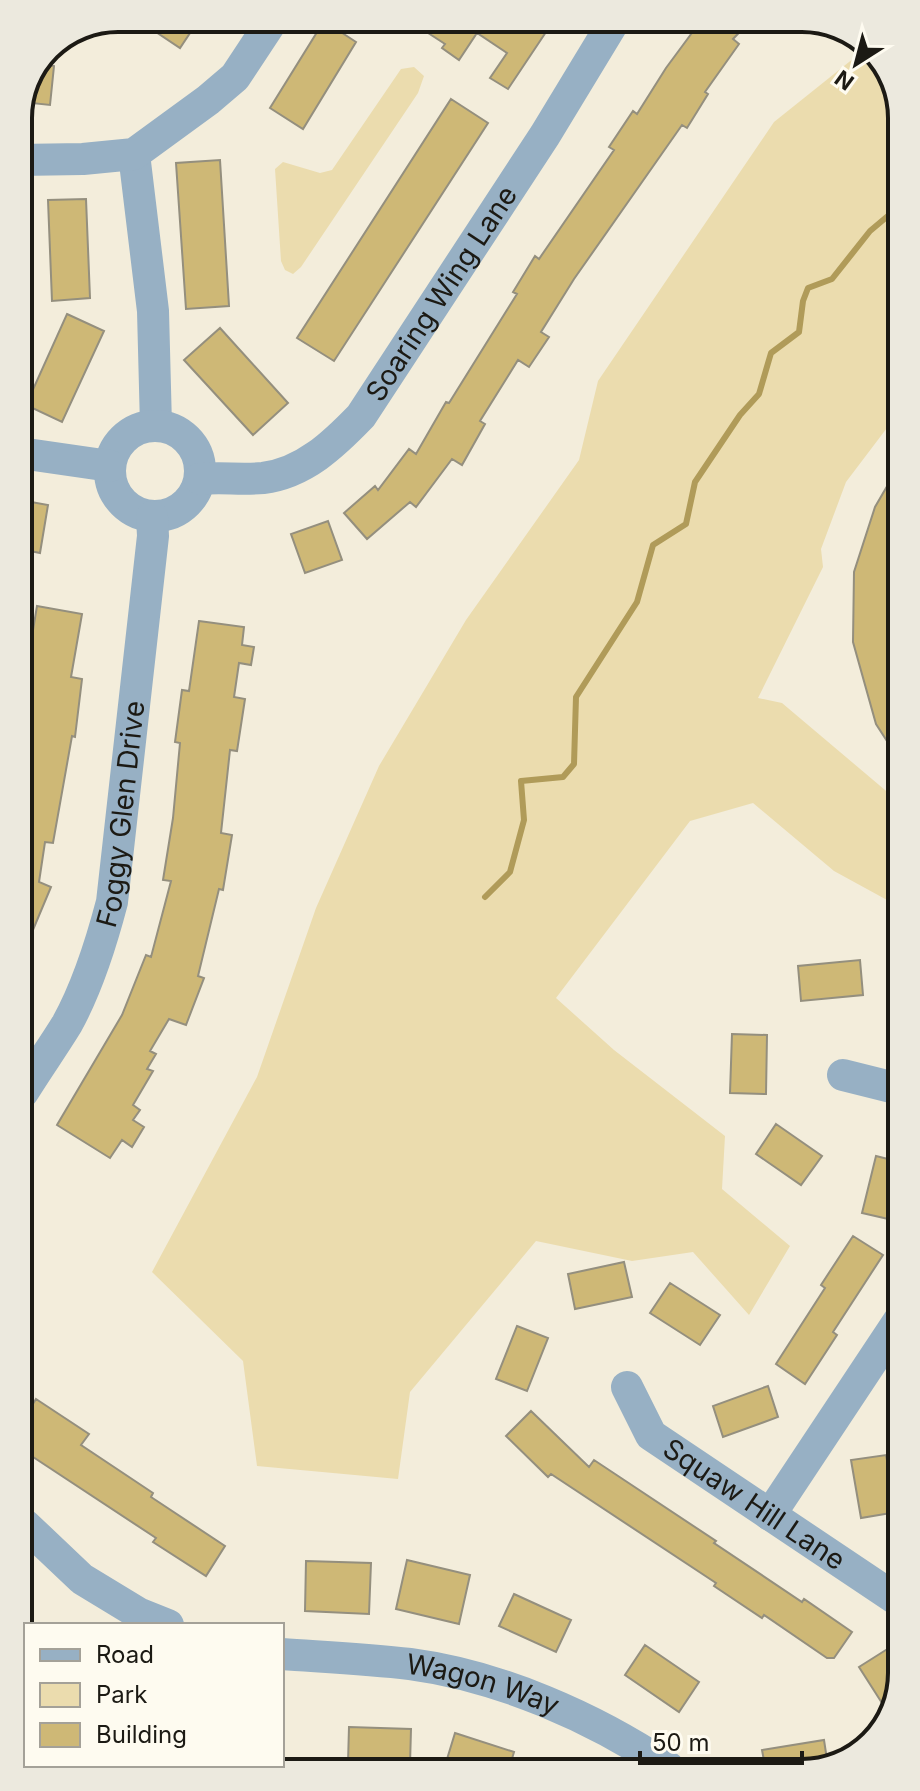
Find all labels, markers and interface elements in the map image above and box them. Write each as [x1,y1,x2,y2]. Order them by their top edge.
north arrow [816,24,896,104]
text: N [830,65,859,96]
street label: Soaring Wing Lane [358,179,524,407]
street label: Foggy Glen Drive [89,699,151,931]
street label: Squaw Hill Lane [657,1431,852,1577]
legend [24,1623,284,1767]
text: Road [96,1640,154,1669]
street label: Wagon Way [404,1647,564,1722]
text: Park [96,1680,147,1709]
scale bar [640,1715,802,1765]
text: Building [96,1720,187,1749]
text: 50 m [652,1728,710,1757]

